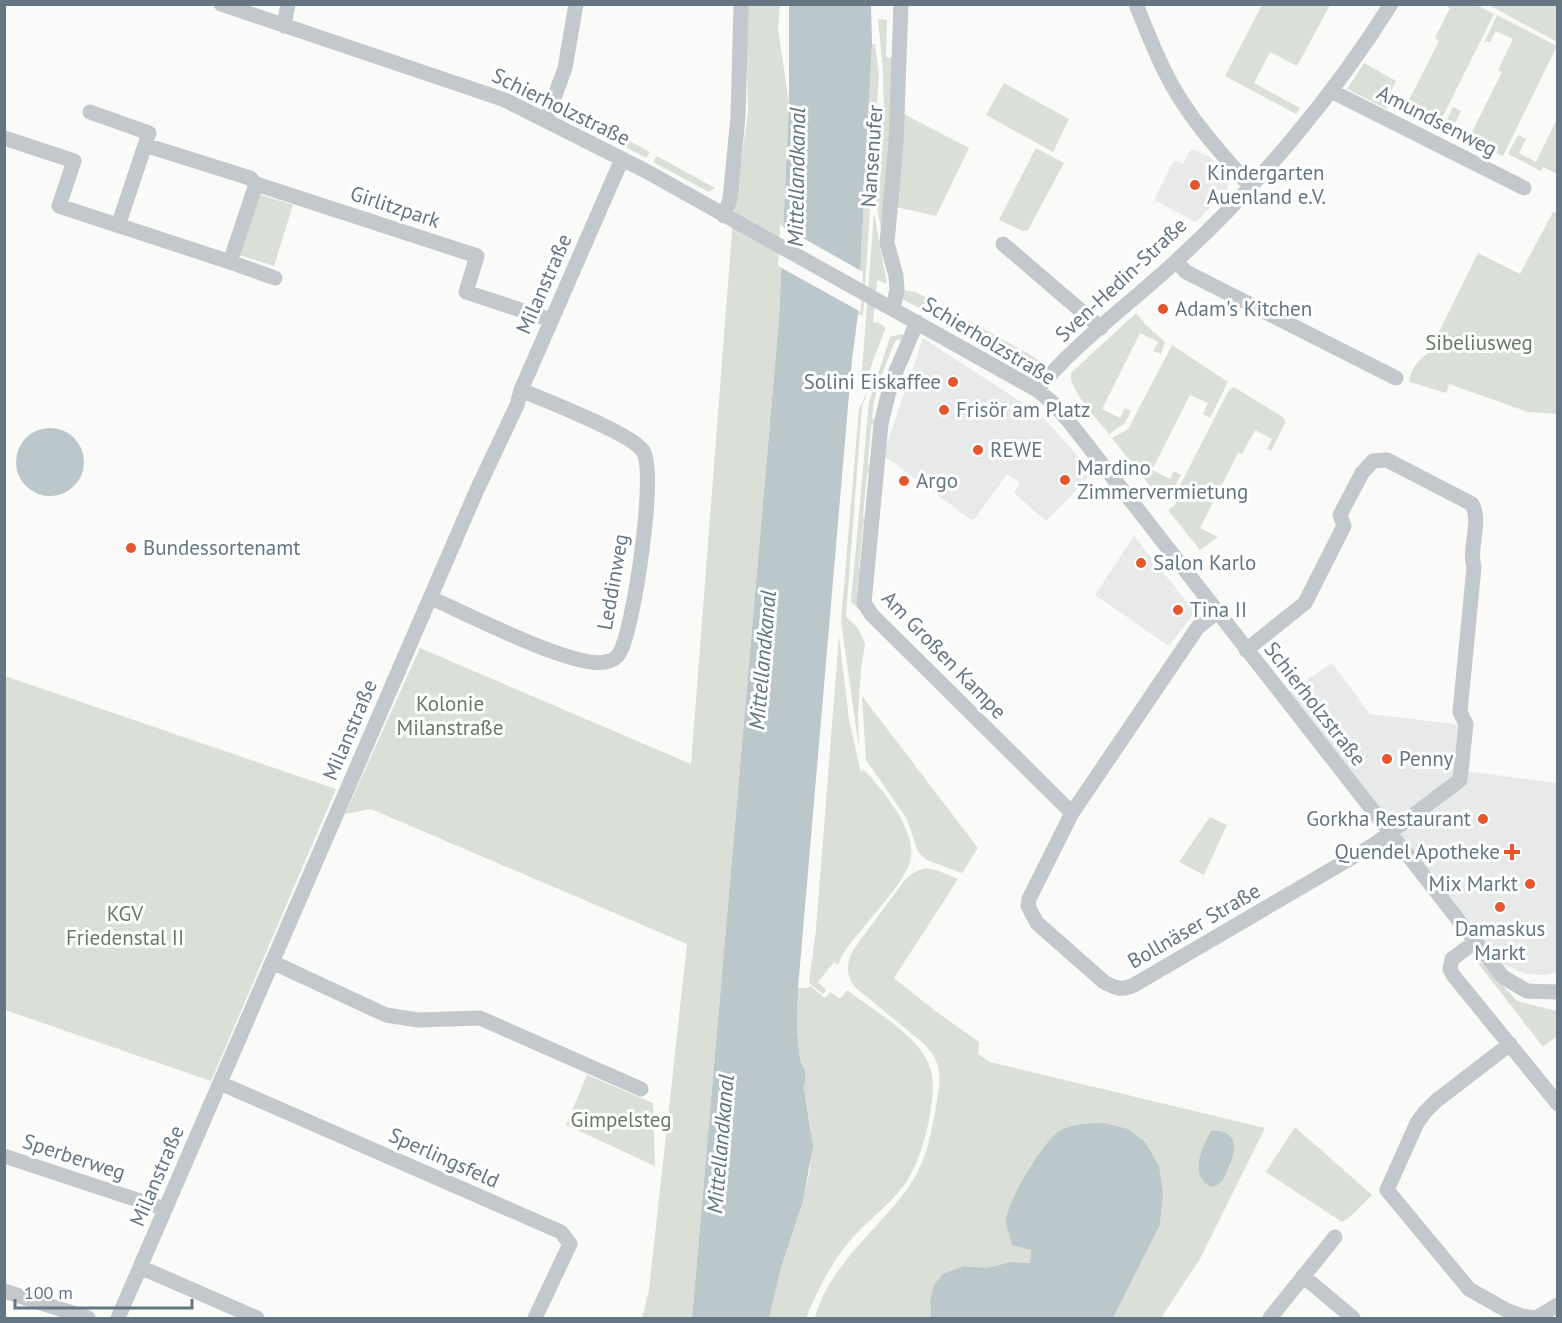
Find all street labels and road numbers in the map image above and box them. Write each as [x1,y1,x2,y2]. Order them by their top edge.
street label: Schierholzstraße [488,61,635,152]
street label: Amundsenweg [1373,79,1502,162]
street label: Nansenufer [854,104,889,208]
street label: Girlitzpark [347,179,443,234]
street label: Sven-Hedin-Straße [1049,212,1192,348]
street label: Milanstraße [509,229,578,338]
street label: Schierholzstraße [918,290,1061,391]
street label: Leddinweg [591,532,634,632]
street label: Am Großen Kampe [876,585,1012,724]
street label: Schierholzstraße [1258,636,1372,771]
street label: Milanstraße [316,675,383,784]
street label: Bollnäser Straße [1123,877,1265,974]
street label: Milanstraße [123,1121,190,1230]
street label: Sperlingsfeld [385,1121,504,1194]
street label: Sperberweg [19,1127,129,1186]

